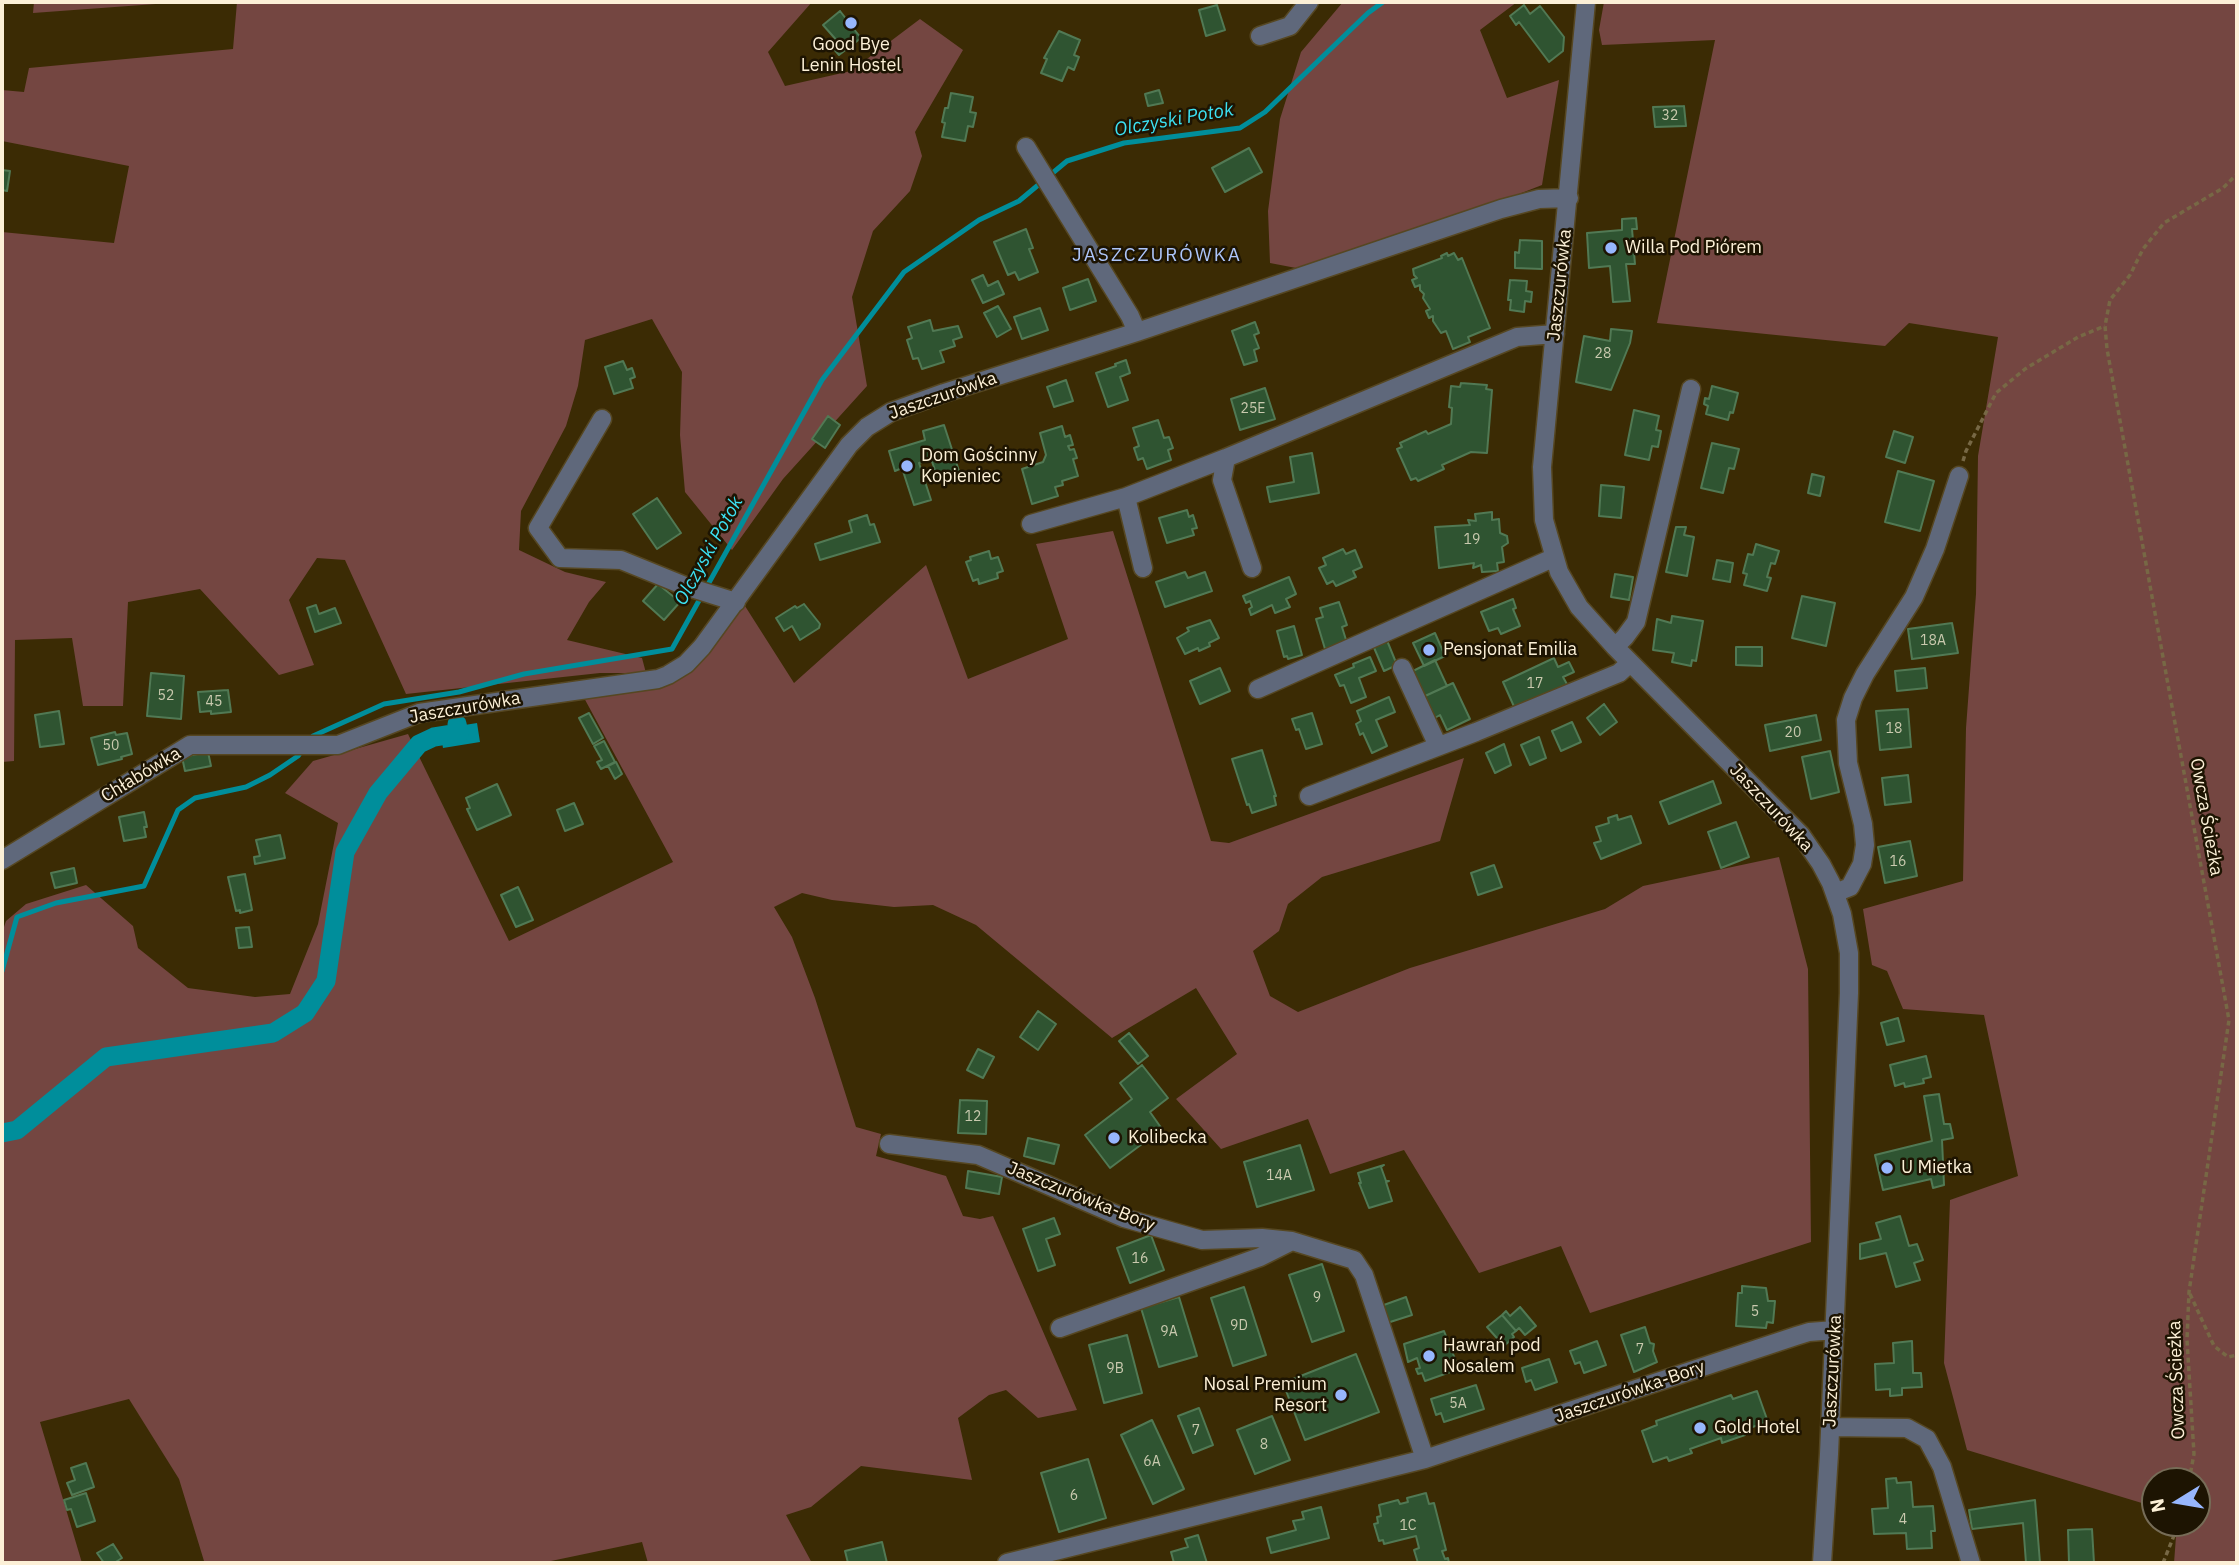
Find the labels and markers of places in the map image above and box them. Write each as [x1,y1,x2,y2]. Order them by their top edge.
marker: Good Bye Lenin Hostel [843,15,859,31]
place label: Good Bye Lenin Hostel [801,34,901,76]
place label: Willa Pod Piórem [1625,237,1762,259]
marker: Willa Pod Piórem [1603,240,1619,256]
place label: Dom Gościnny Kopieniec [921,445,1037,488]
marker: Dom Gościnny Kopieniec [899,458,915,474]
place label: Pensjonat Emilia [1443,639,1577,661]
marker: Pensjonat Emilia [1421,642,1437,658]
place label: Kolibecka [1128,1127,1207,1149]
marker: Kolibecka [1106,1130,1122,1146]
place label: U Mietka [1901,1157,1972,1179]
marker: U Mietka [1879,1160,1895,1176]
place label: Hawrań pod Nosalem [1443,1335,1541,1378]
marker: Hawrań pod Nosalem [1421,1348,1437,1364]
place label: Nosal Premium Resort [1203,1374,1327,1416]
marker: Nosal Premium Resort [1333,1387,1349,1403]
place label: Gold Hotel [1714,1417,1800,1439]
marker: Gold Hotel [1692,1420,1708,1436]

